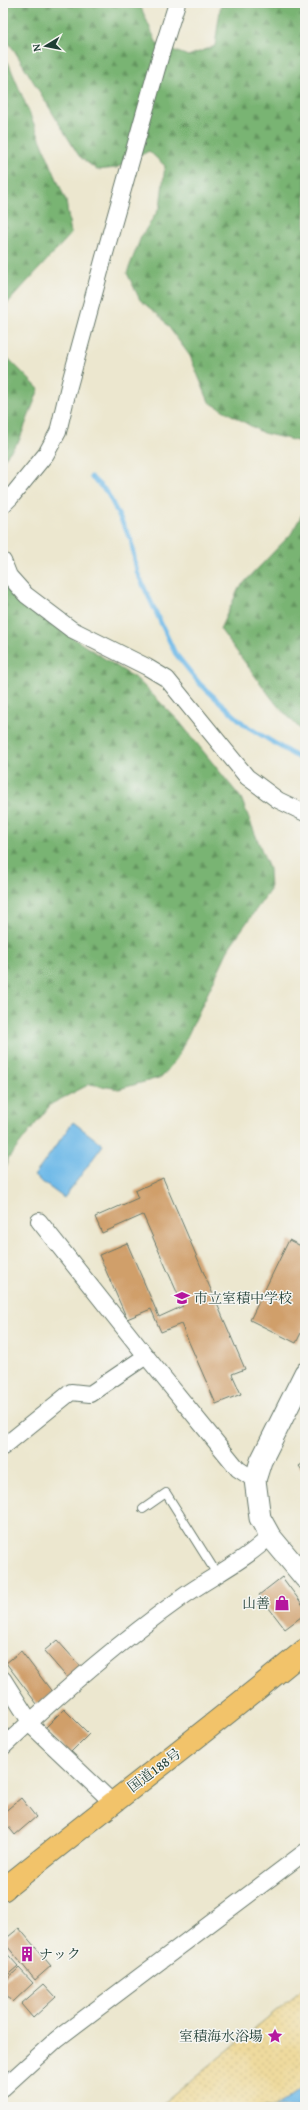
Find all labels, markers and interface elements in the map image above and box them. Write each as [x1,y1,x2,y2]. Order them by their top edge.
north arrow [26,26,66,66]
text: N [28,42,45,53]
place label: 市立室積中学校 [194,1288,292,1308]
school or university icon: 市立室積中学校 [173,1289,191,1307]
place label: 山善 [242,1593,270,1613]
shop icon: 山善 [273,1594,291,1612]
street label: 国道188号 [123,1743,185,1797]
place label: ナック [39,1944,81,1964]
building icon: ナック [18,1945,36,1963]
place label: 室積海水浴場 [179,2026,263,2046]
place icon: 室積海水浴場 [266,2027,284,2045]

